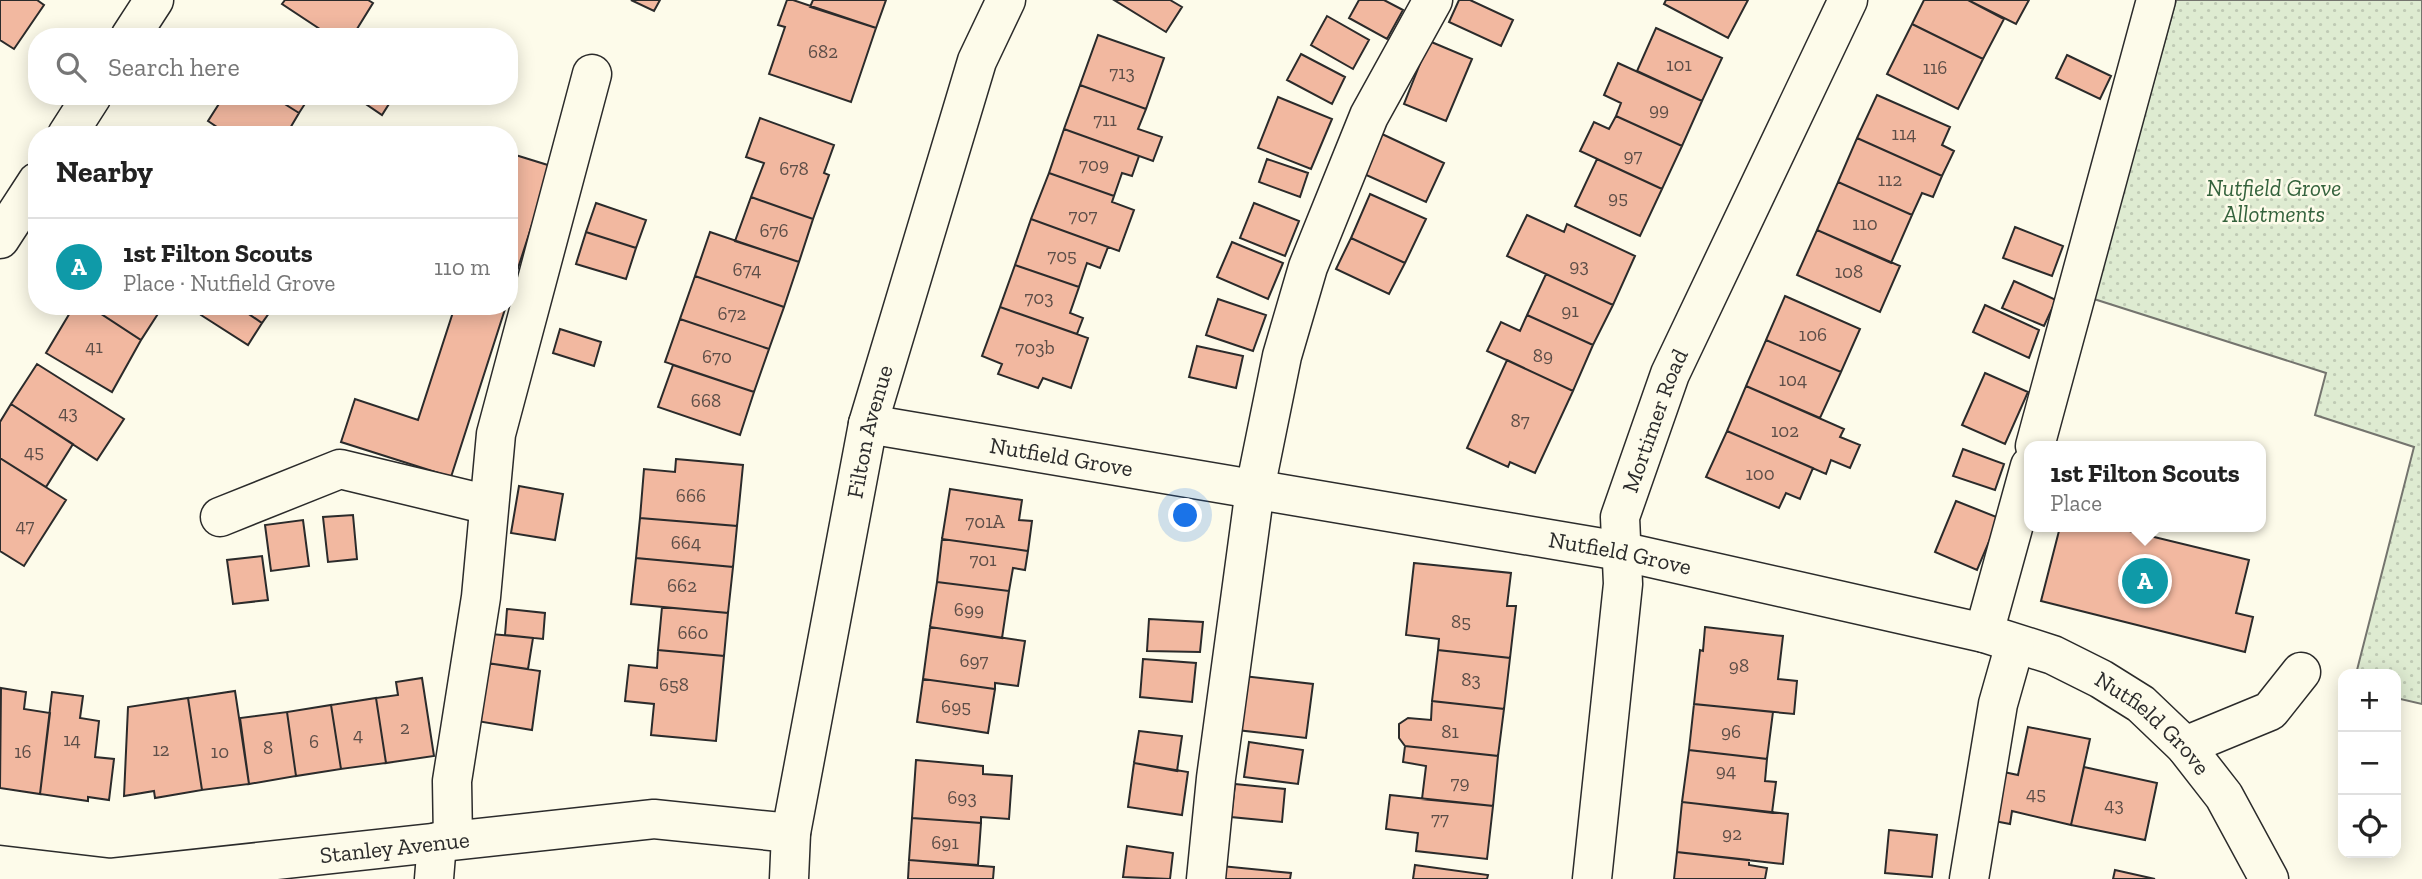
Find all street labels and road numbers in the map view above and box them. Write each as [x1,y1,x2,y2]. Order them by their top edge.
street label: Mortimer Road [1616,344,1694,496]
street label: Filton Avenue [840,362,899,501]
street label: Nutfield Grove [987,431,1135,483]
street label: Nutfield Grove [1547,525,1694,581]
street label: Nutfield Grove [2090,665,2216,780]
street label: Stanley Avenue [318,825,471,869]

